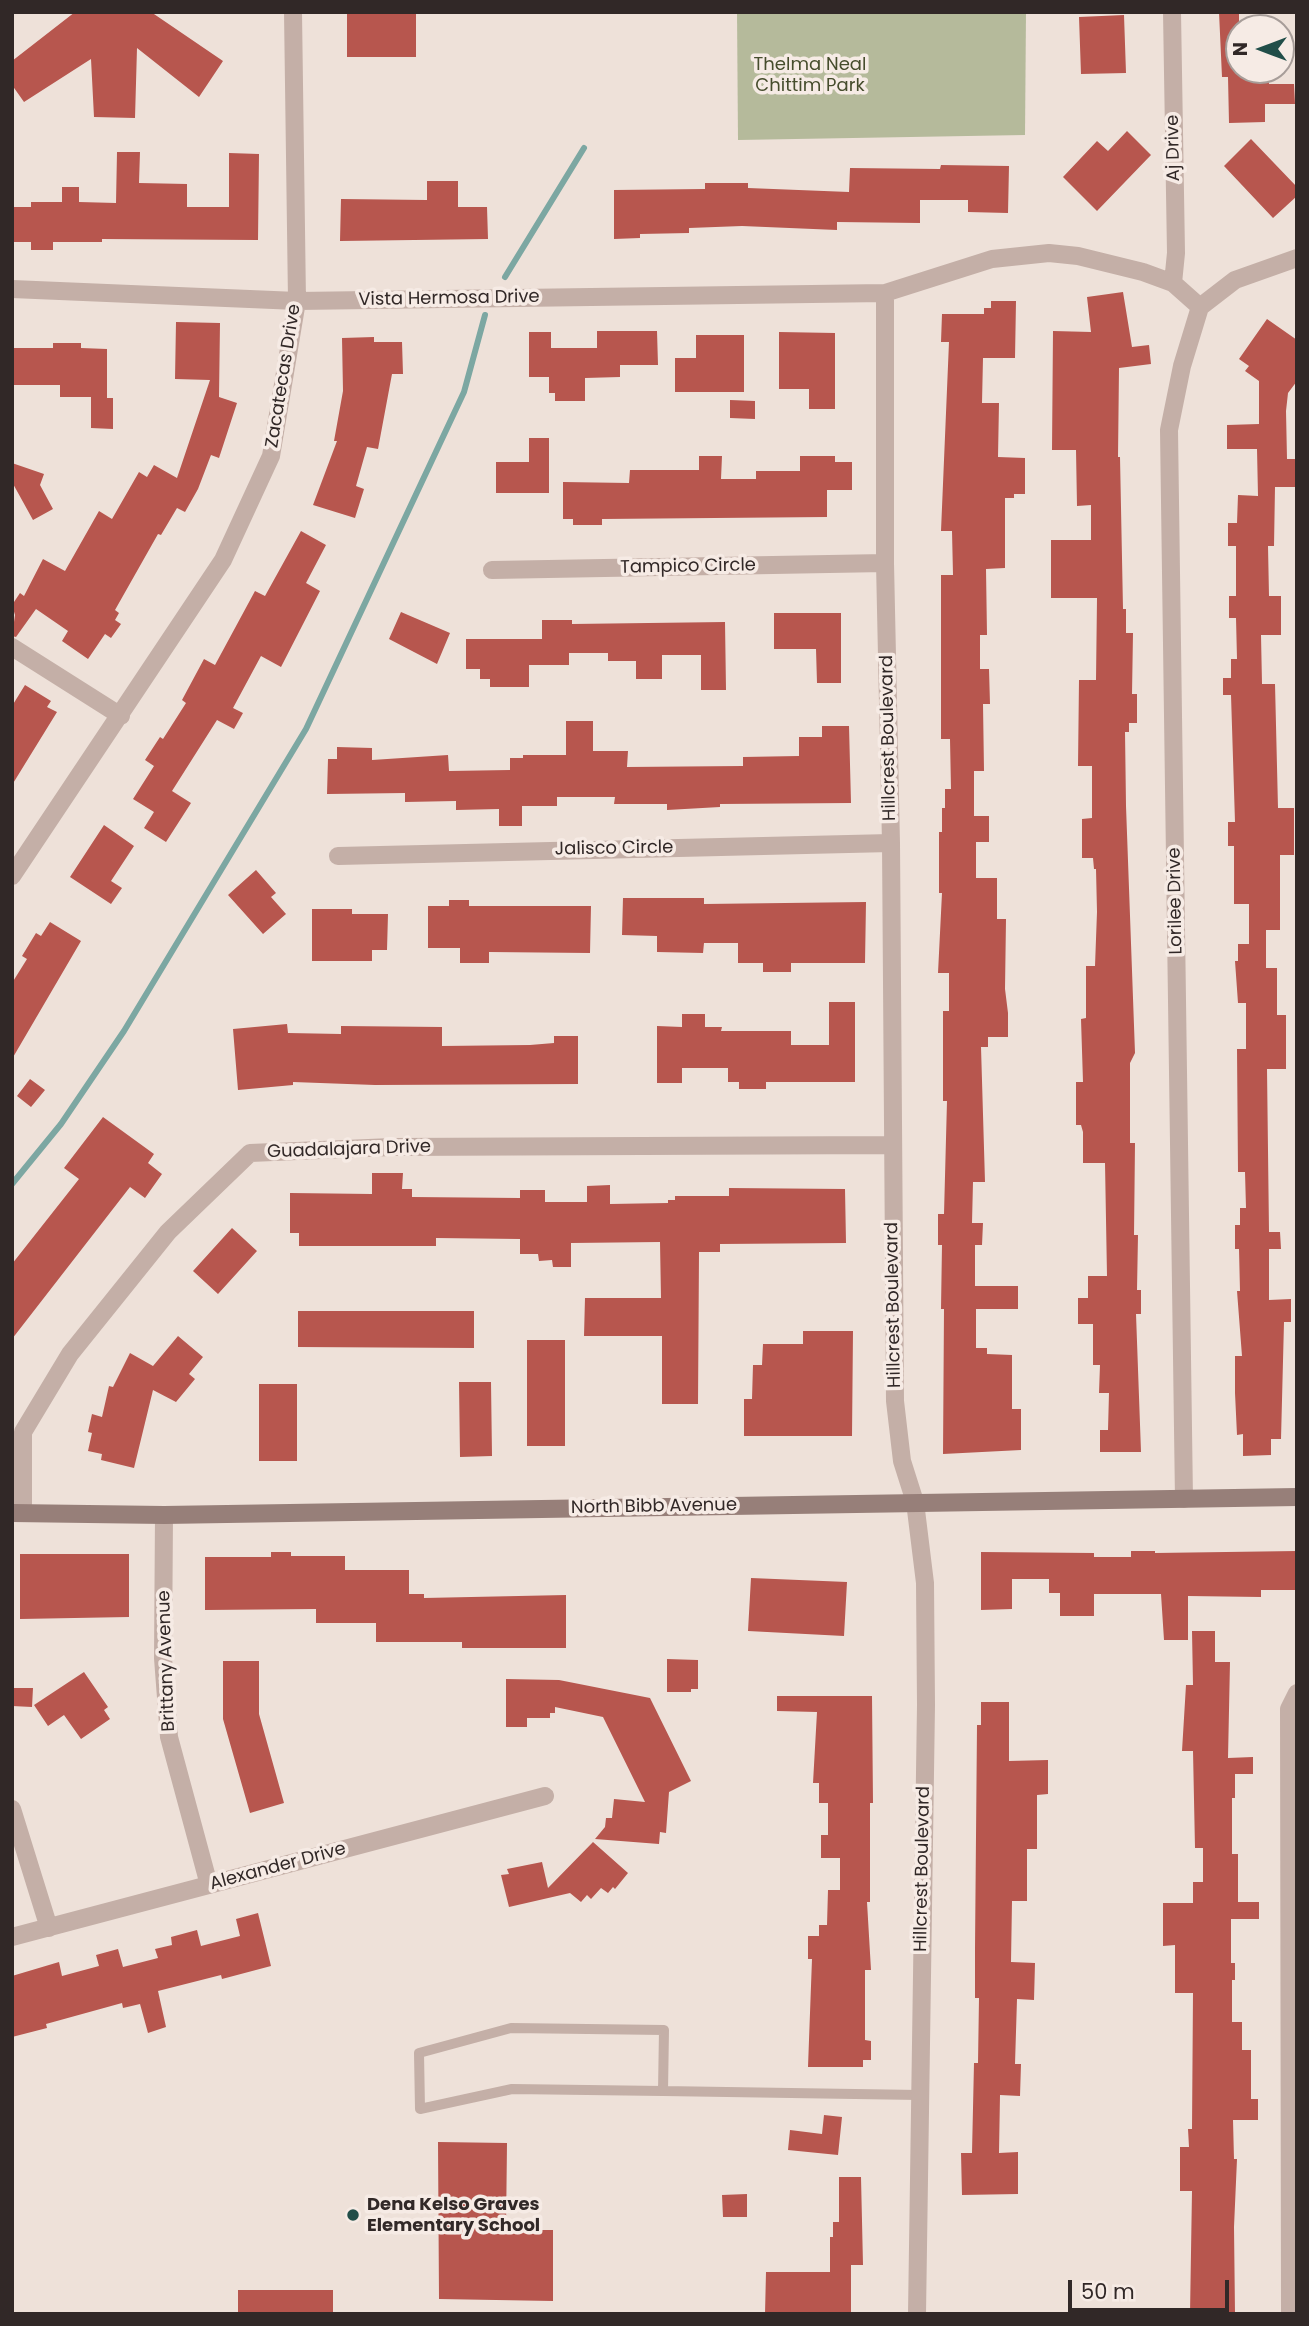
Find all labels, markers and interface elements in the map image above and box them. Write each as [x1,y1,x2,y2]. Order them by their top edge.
north arrow [1225,14,1295,84]
text: N [1227,42,1254,56]
park label: Thelma Neal Chittim Park [754,54,866,96]
street label: Aj Drive [1163,115,1185,181]
street label: Vista Hermosa Drive [358,287,540,311]
street label: Zacatecas Drive [262,303,306,449]
street label: Tampico Circle [620,555,756,579]
street label: Hillcrest Boulevard [877,655,901,821]
street label: Jalisco Circle [554,837,674,861]
street label: Lorilee Drive [1164,847,1188,955]
street label: Guadalajara Drive [267,1136,431,1164]
street label: Hillcrest Boulevard [882,1222,906,1388]
street label: North Bibb Avenue [571,1495,737,1519]
street label: Brittany Avenue [154,1590,180,1732]
street label: Hillcrest Boulevard [911,1786,935,1952]
street label: Alexander Drive [208,1838,348,1896]
place label: Dena Kelso Graves Elementary School [367,2194,540,2236]
marker: Dena Kelso Graves Elementary School [345,2207,361,2223]
scale bar [1071,2266,1232,2310]
text: 50 m [1081,2277,1135,2306]

